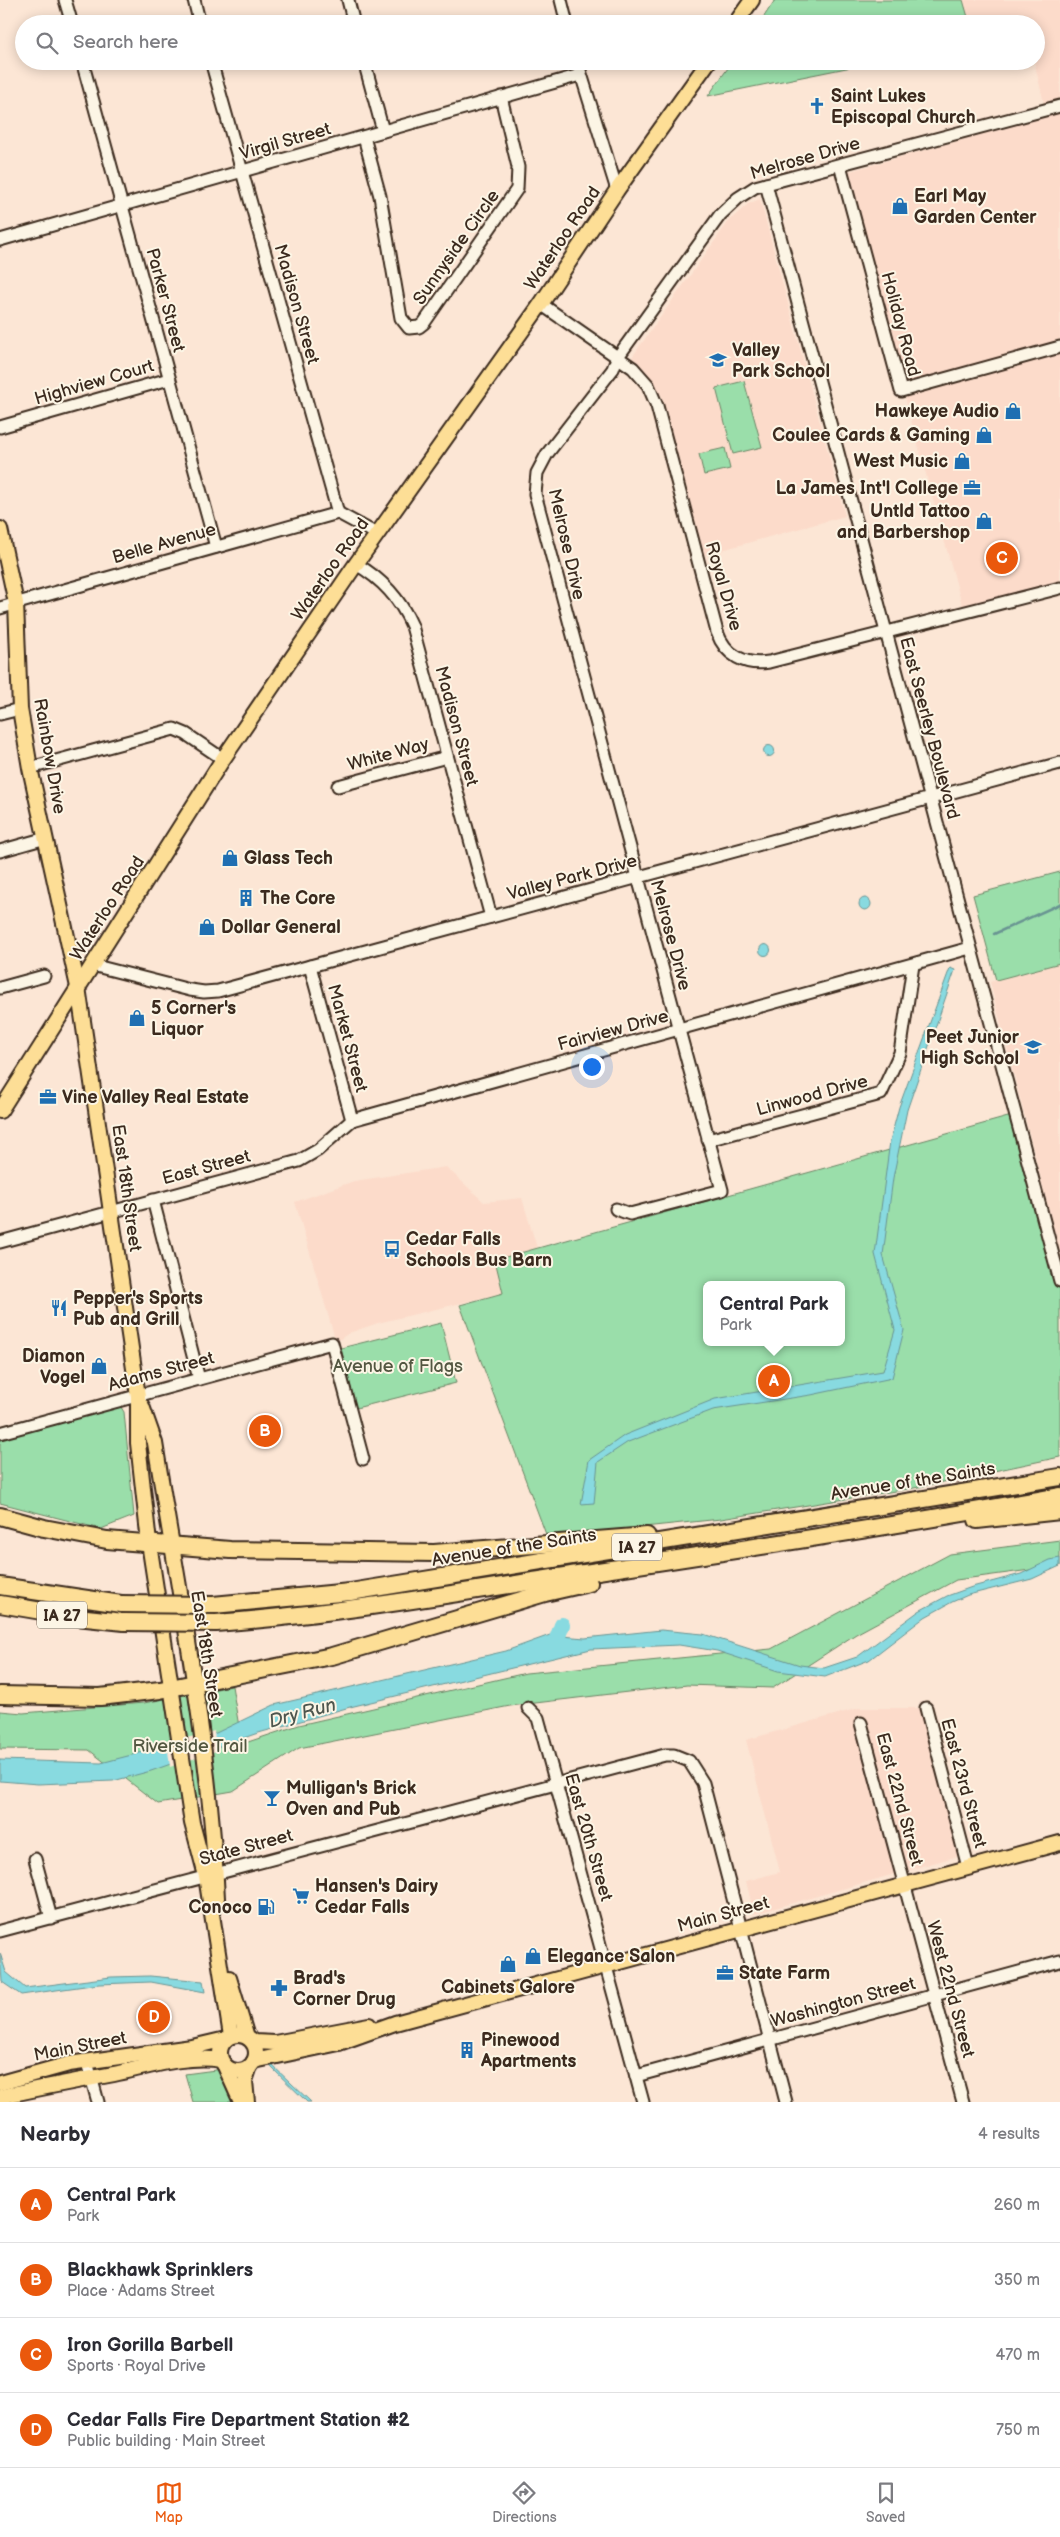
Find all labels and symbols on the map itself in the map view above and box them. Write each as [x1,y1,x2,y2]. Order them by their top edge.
place label: Saint Lukes Episcopal Church [831,86,976,128]
church icon: Saint Lukes Episcopal Church [807,96,827,116]
street label: Virgil Street [237,118,334,165]
street label: Melrose Drive [748,133,863,184]
street label: Waterloo Road [520,182,605,294]
street label: Sunnyside Circle [409,186,504,309]
place label: Earl May Garden Center [914,186,1037,228]
shop icon: Earl May Garden Center [890,196,910,216]
street label: Madison Street [269,242,324,367]
street label: Parker Street [142,246,190,355]
street label: Holiday Road [876,270,925,379]
place label: Valley Park School [732,340,830,382]
school or university icon: Valley Park School [708,350,728,370]
street label: Highview Court [32,355,157,410]
place label: Hawkeye Audio [875,401,999,422]
shop icon: Hawkeye Audio [1003,401,1023,421]
place label: Coulee Cards & Gaming [772,425,970,446]
shop icon: Coulee Cards & Gaming [974,425,994,445]
place label: West Music [853,451,948,472]
shop icon: West Music [952,451,972,471]
place label: La James Int'l College [776,478,958,499]
office icon: La James Int'l College [962,478,982,498]
street label: Melrose Drive [544,487,590,602]
place label: Untld Tattoo and Barbershop [837,501,970,543]
shop icon: Untld Tattoo and Barbershop [974,511,994,531]
street label: Waterloo Road [287,514,374,625]
street label: Belle Avenue [110,519,219,568]
street label: Royal Drive [701,539,746,633]
pin: C [986,539,1018,577]
street label: East Seerley Boulevard [895,635,964,822]
street label: Madison Street [430,664,483,789]
street label: Rainbow Drive [29,697,70,816]
street label: White Way [345,733,432,775]
shop icon: Glass Tech [220,848,240,868]
place label: Glass Tech [244,848,333,869]
street label: Valley Park Drive [505,850,640,905]
street label: Waterloo Road [66,852,149,965]
street label: Melrose Drive [646,878,695,993]
building icon: The Core [236,888,256,908]
place label: The Core [260,888,335,909]
shop icon: Dollar General [197,917,217,937]
place label: Dollar General [221,917,341,938]
street label: Market Street [323,982,372,1095]
place label: 5 Corner's Liquor [151,998,236,1040]
street label: Fairview Drive [555,1006,671,1055]
shop icon: 5 Corner's Liquor [127,1008,147,1028]
place label: Peet Junior High School [921,1027,1020,1069]
school or university icon: Peet Junior High School [1023,1037,1043,1057]
your location [579,1054,605,1080]
street label: Linwood Drive [754,1070,870,1120]
office icon: Vine Valley Real Estate [38,1087,58,1107]
place label: Vine Valley Real Estate [62,1087,249,1108]
street label: East 18th Street [107,1123,146,1253]
street label: East Street [160,1146,253,1189]
place label: Cedar Falls Schools Bus Barn [406,1229,552,1271]
bus stop icon: Cedar Falls Schools Bus Barn [382,1239,402,1259]
place label: Pepper's Sports Pub and Grill [73,1288,203,1330]
restaurant icon: Pepper's Sports Pub and Grill [49,1298,69,1318]
place label: Diamon Vogel [22,1346,85,1388]
street label: Adams Street [106,1347,217,1396]
shop icon: Diamon Vogel [89,1356,109,1376]
park label: Avenue of Flags [333,1356,463,1377]
pin: A [758,1362,790,1400]
pin: B [249,1412,281,1450]
street label: Avenue of the Saints [829,1458,997,1505]
street label: Avenue of the Saints [430,1524,598,1571]
road number: IA 27 [612,1534,662,1560]
street label: East 18th Street [186,1589,227,1720]
road number: IA 27 [37,1602,87,1628]
water label: Dry Run [266,1693,338,1733]
street label: East 23rd Street [936,1716,991,1851]
street label: East 22nd Street [872,1730,928,1868]
park label: Riverside Trail [133,1736,247,1757]
street label: East 20th Street [560,1771,617,1904]
place label: Mulligan's Brick Oven and Pub [286,1778,417,1820]
bar icon: Mulligan's Brick Oven and Pub [262,1788,282,1808]
street label: State Street [197,1825,295,1870]
place label: Hansen's Dairy Cedar Falls [315,1876,439,1918]
supermarket icon: Hansen's Dairy Cedar Falls [291,1886,311,1906]
street label: Main Street [675,1892,772,1937]
place label: Conoco [189,1897,252,1918]
fuel station icon: Conoco [256,1897,276,1917]
street label: West 22nd Street [922,1918,979,2060]
shop icon: Elegance Salon [523,1946,543,1966]
place label: Elegance Salon [547,1946,675,1967]
shop icon: Cabinets Galore [498,1954,518,1974]
office icon: State Farm [715,1963,735,1983]
place label: State Farm [739,1963,830,1984]
place label: Brad's Corner Drug [293,1968,396,2010]
street label: Washington Street [769,1973,918,2032]
place label: Cabinets Galore [441,1977,575,1998]
pharmacy icon: Brad's Corner Drug [269,1978,289,1998]
pin: D [138,1998,170,2036]
street label: Main Street [32,2027,129,2066]
place label: Pinewood Apartments [480,2030,577,2072]
building icon: Pinewood Apartments [457,2040,477,2060]

